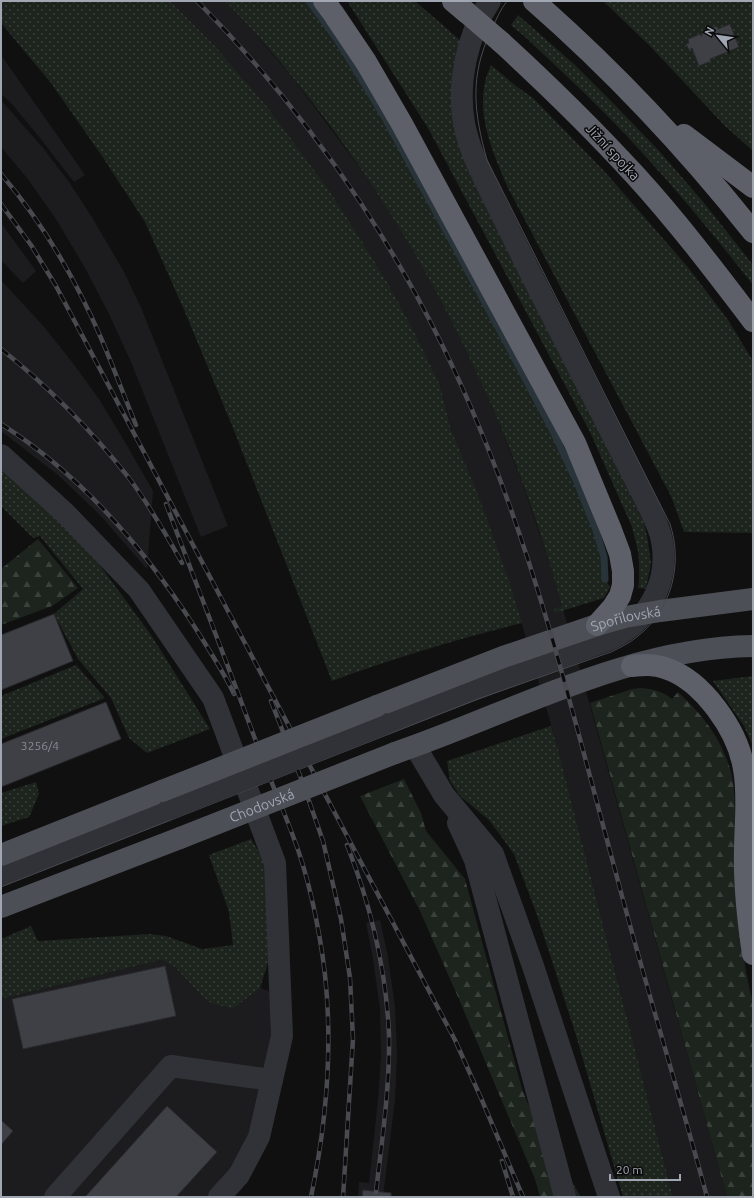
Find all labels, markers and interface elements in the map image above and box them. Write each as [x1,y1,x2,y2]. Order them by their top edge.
north arrow [698,16,738,56]
text: N [702,25,716,38]
street label: Jižní spojka [583,120,643,184]
street label: Spořilovská [589,603,662,635]
house number: 3256/4 [21,739,59,752]
street label: Chodovská [227,786,297,826]
scale bar [610,1156,680,1182]
text: 20 m [616,1163,643,1176]

